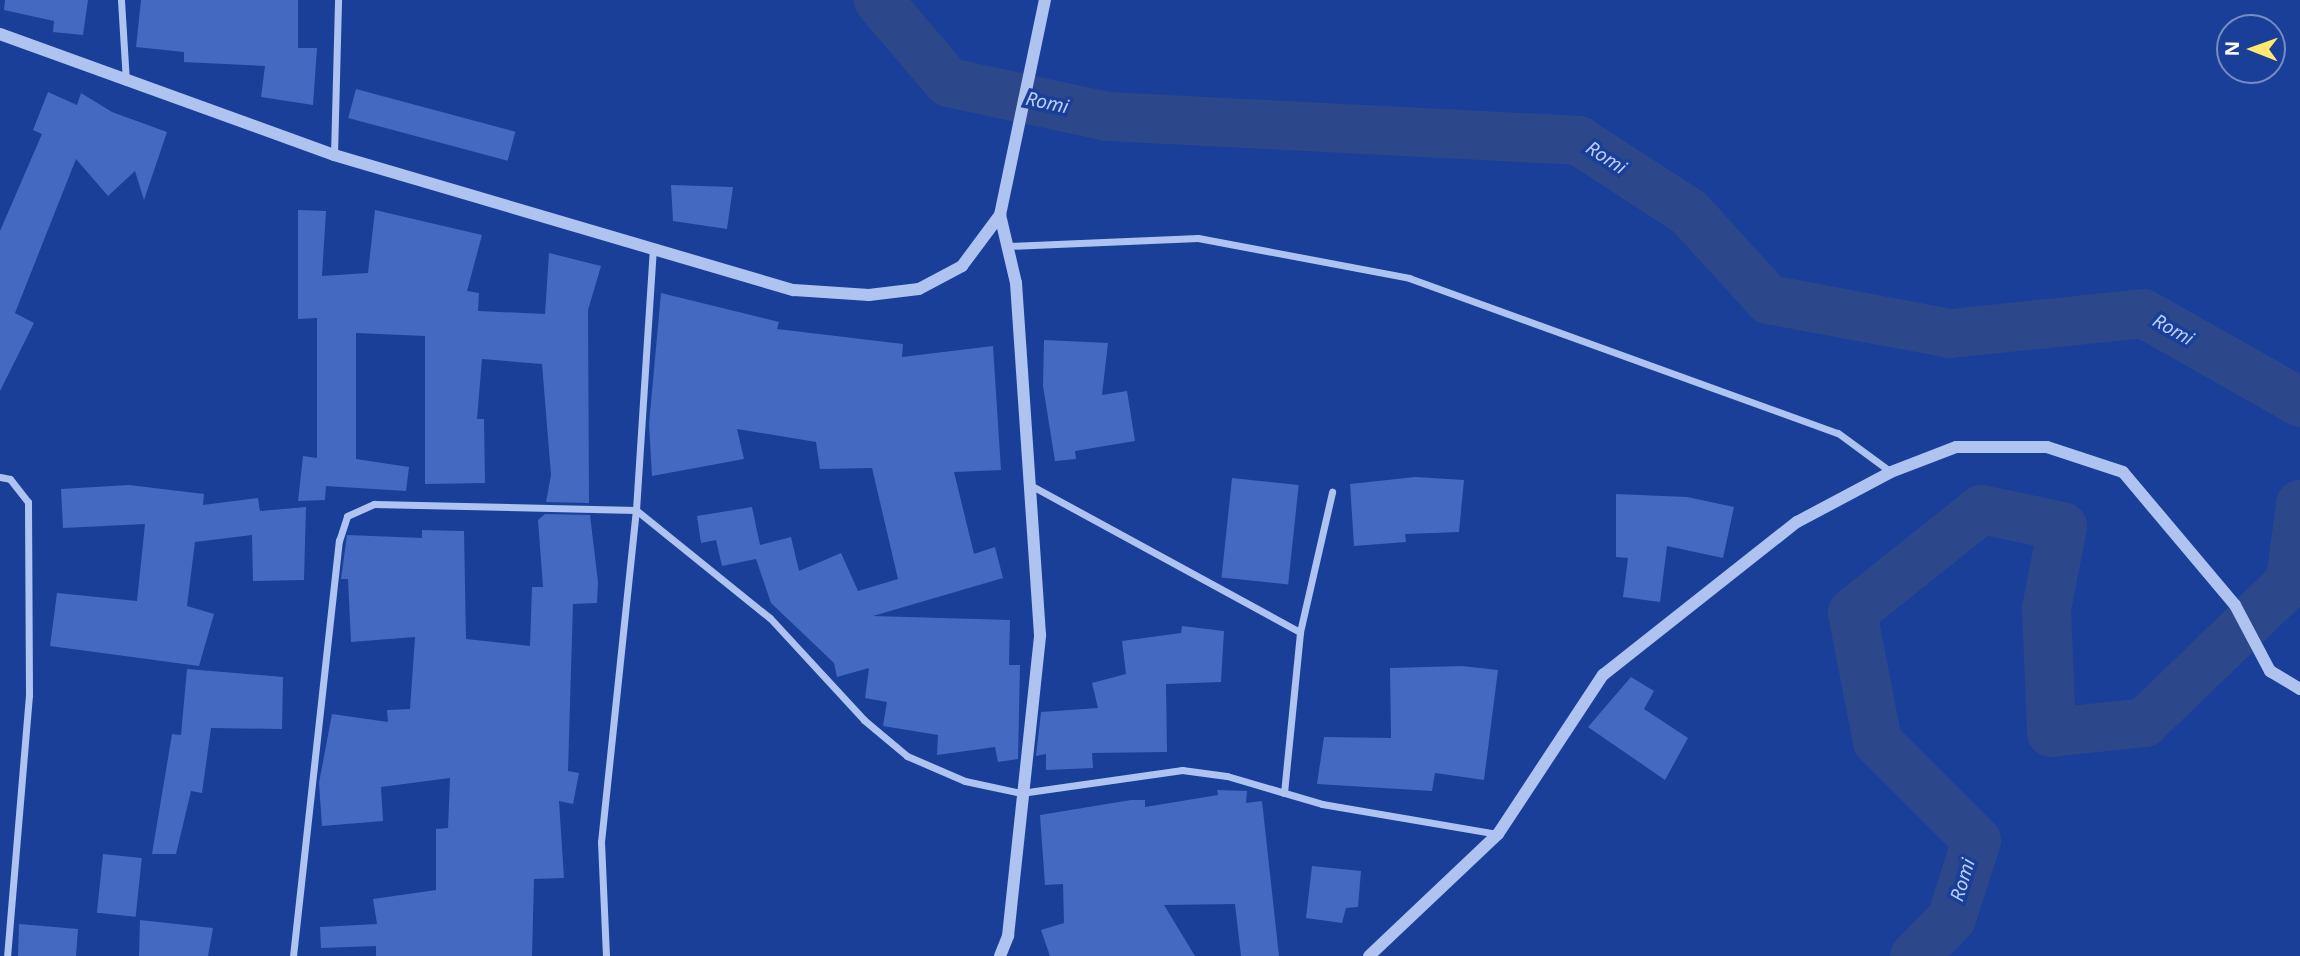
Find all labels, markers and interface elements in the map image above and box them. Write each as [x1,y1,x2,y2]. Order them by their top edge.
north arrow [2216,14,2286,84]
text: N [2219,41,2245,57]
water label: Romi [1024,87,1070,119]
water label: Romi [1582,137,1630,179]
water label: Romi [2149,309,2197,351]
water label: Romi [1946,856,1980,904]

